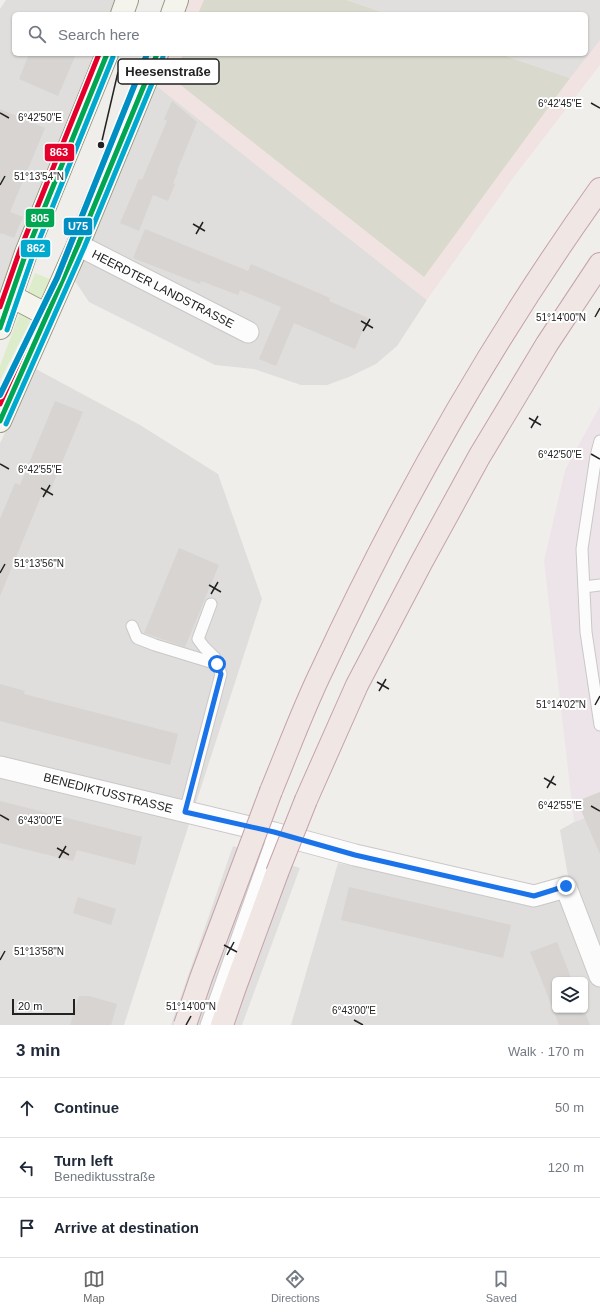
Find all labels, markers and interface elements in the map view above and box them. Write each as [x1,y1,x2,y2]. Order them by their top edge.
search box [12,12,588,56]
icon: search [26,23,48,45]
text: Search here [58,26,140,43]
callout: Heesenstraße [118,59,219,84]
text: Heesenstraße [125,64,211,79]
text: 6°42'45"E [538,98,582,109]
text: 6°42'50"E [18,112,62,123]
line badge: 863 [44,143,75,162]
text: 863 [50,146,68,158]
text: 51°13'54"N [14,171,64,182]
line badge: 805 [25,208,55,228]
text: 805 [31,212,49,224]
line badge: U75 [63,217,93,236]
text: U75 [68,220,88,232]
line badge: 862 [20,239,51,258]
text: 862 [27,242,45,254]
street label: HEERDTER LANDSTRASSE [90,247,236,331]
text: 51°14'00"N [536,312,586,323]
text: 6°42'50"E [538,449,582,460]
text: 6°42'55"E [18,464,62,475]
text: 51°13'56"N [14,558,64,569]
route start [208,655,226,673]
text: 51°14'02"N [536,699,586,710]
street label: BENEDIKTUSSTRASSE [42,770,174,816]
text: 6°42'55"E [538,800,582,811]
text: 6°43'00"E [18,815,62,826]
route end [557,877,575,895]
text: 51°13'58"N [14,946,64,957]
map controls [552,977,588,1013]
button: layers [552,977,588,1013]
scale bar [12,997,75,1016]
text: 20 m [18,1000,42,1012]
text: 51°14'00"N [166,1001,216,1012]
text: 6°43'00"E [332,1005,376,1016]
text: 3 min [16,1041,60,1060]
text: Walk · 170 m [508,1044,584,1059]
icon: ahead [16,1097,38,1119]
text: Continue [54,1099,119,1116]
text: 50 m [555,1100,584,1115]
text: Turn left [54,1152,113,1169]
icon: left [16,1157,38,1179]
text: 120 m [548,1160,584,1175]
text: Benediktusstraße [54,1169,155,1184]
icon: arrive [16,1217,38,1239]
text: Arrive at destination [54,1219,199,1236]
tab: Map [83,1268,105,1304]
tab: Directions [271,1268,320,1304]
tab: Saved [486,1268,517,1304]

